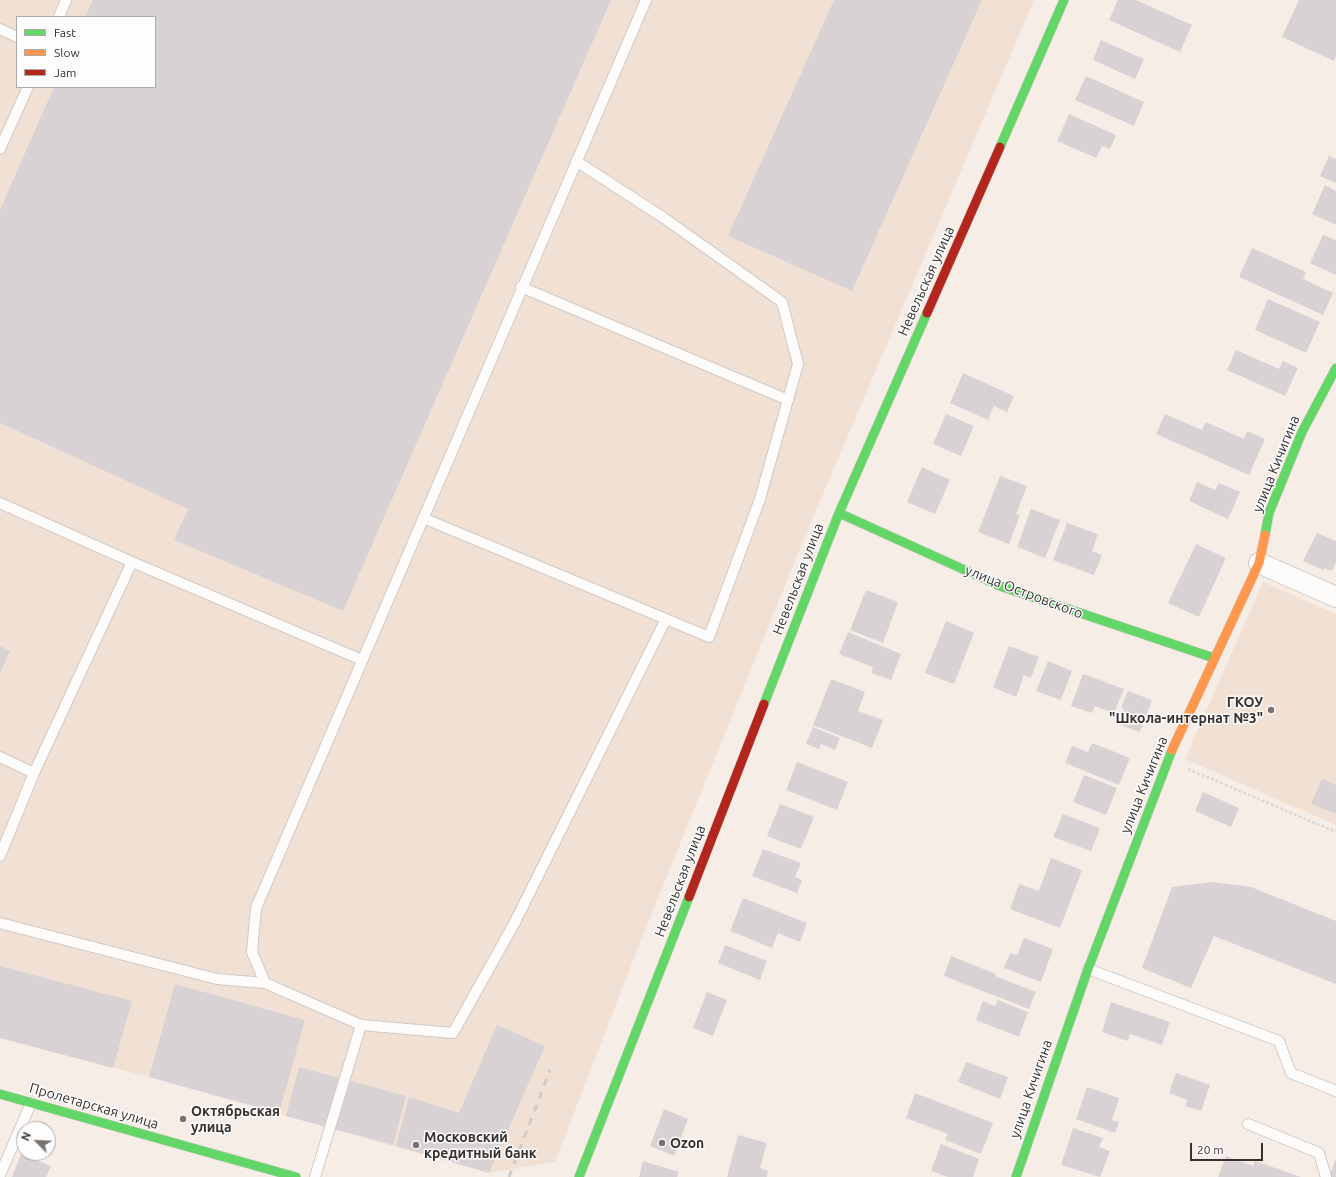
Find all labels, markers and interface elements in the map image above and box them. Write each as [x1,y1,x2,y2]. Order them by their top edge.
legend [16,16,156,88]
text: Fast [54,26,76,39]
text: Slow [54,46,80,59]
text: Jam [54,66,76,79]
street label: Невельская улица [894,224,958,338]
street label: улица Кичигина [1249,413,1303,515]
street label: Невельская улица [769,521,827,637]
street label: улица Островского [963,562,1085,622]
place label: ГКОУ "Школа-интернат №3" [1109,694,1263,726]
marker: ГКОУ "Школа-интернат №3" [1266,705,1276,715]
street label: улица Кичигина [1117,734,1171,836]
street label: Невельская улица [651,823,709,939]
street label: улица Кичигина [1006,1037,1056,1141]
street label: Пролетарская улица [28,1080,160,1132]
place label: Октябрьская улица [191,1103,280,1136]
marker: Октябрьская улица [178,1114,188,1124]
north arrow [16,1121,56,1161]
place label: Московский кредитный банк [424,1129,537,1162]
text: N [19,1130,33,1143]
place label: Ozon [670,1135,704,1151]
scale bar [1192,1135,1265,1161]
marker: Ozon [657,1138,667,1148]
marker: Московский кредитный банк [411,1140,421,1150]
text: 20 m [1197,1143,1224,1156]

